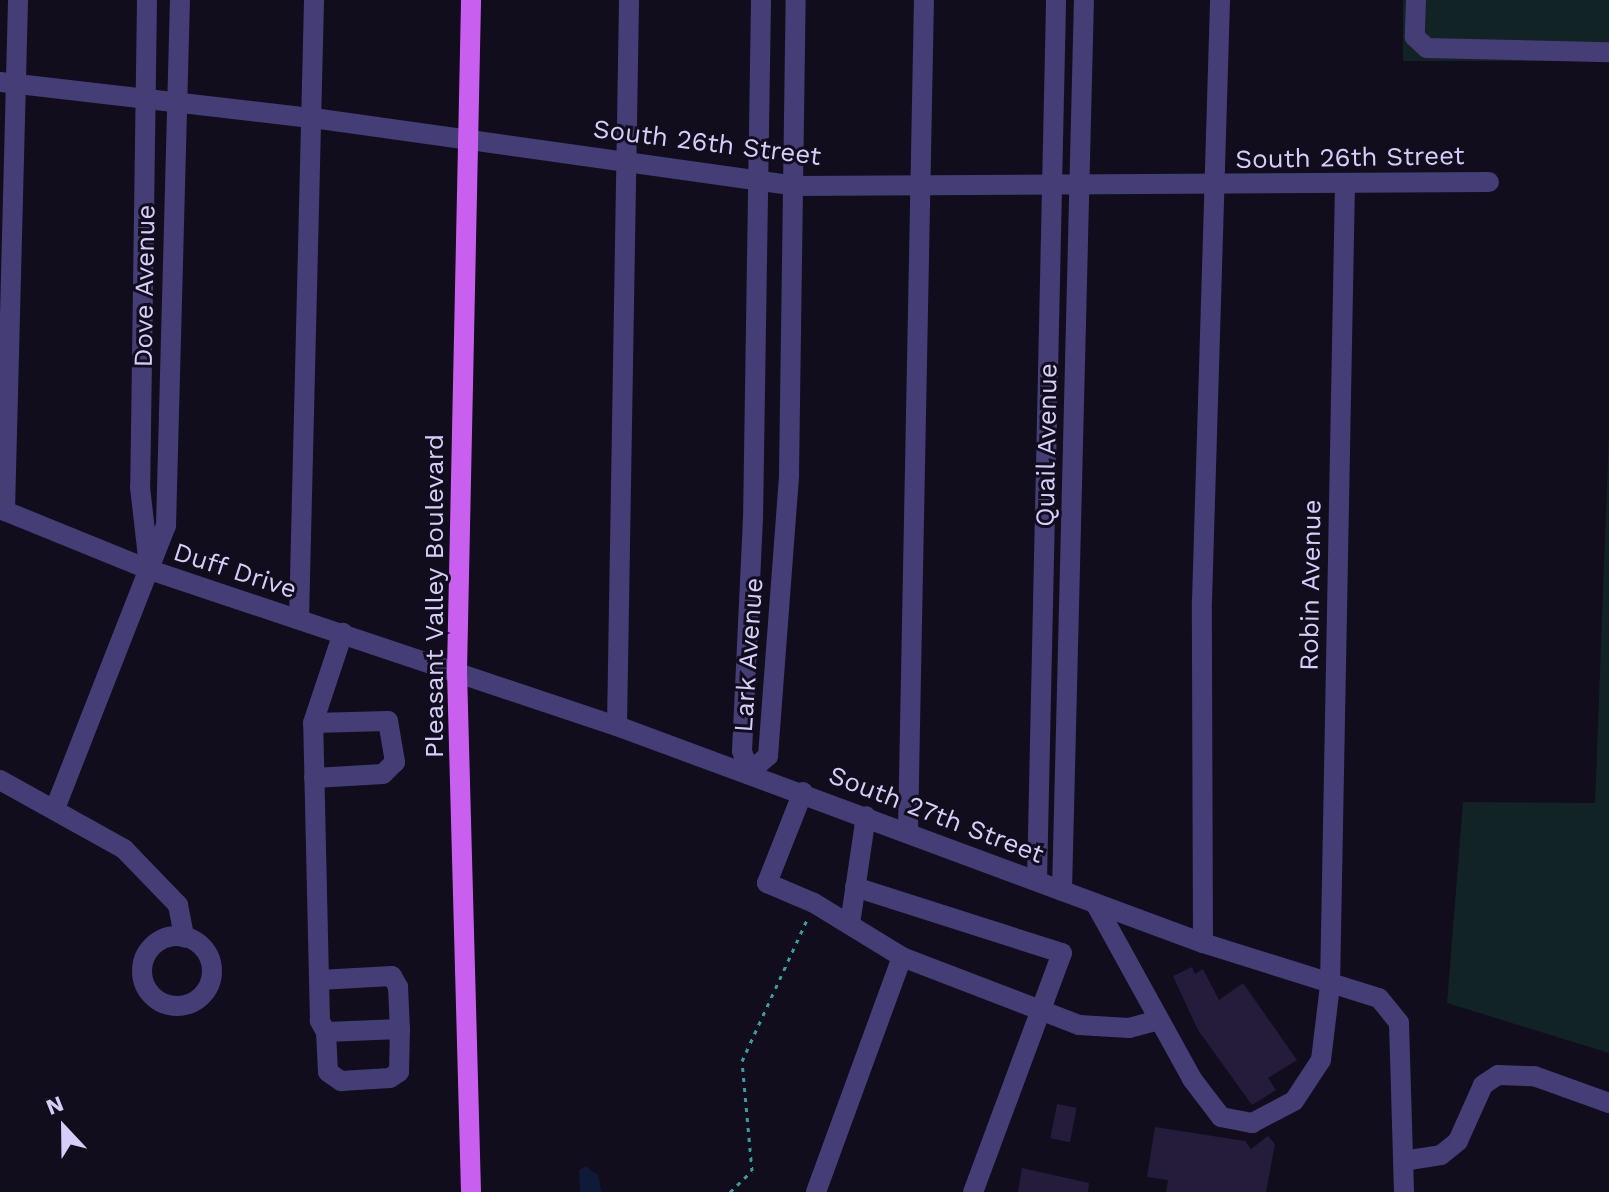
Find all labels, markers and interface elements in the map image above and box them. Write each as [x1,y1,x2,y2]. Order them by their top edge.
street label: South 26th Street [591,114,823,172]
street label: South 26th Street [1235,140,1465,176]
street label: Dove Avenue [128,204,162,368]
street label: Quail Avenue [1030,362,1064,528]
street label: Pleasant Valley Boulevard [419,433,451,759]
street label: Robin Avenue [1294,498,1328,672]
street label: Duff Drive [169,536,301,606]
street label: Lark Avenue [728,576,770,734]
street label: South 27th Street [824,760,1048,870]
north arrow [24,1088,104,1168]
text: N [43,1091,67,1120]

